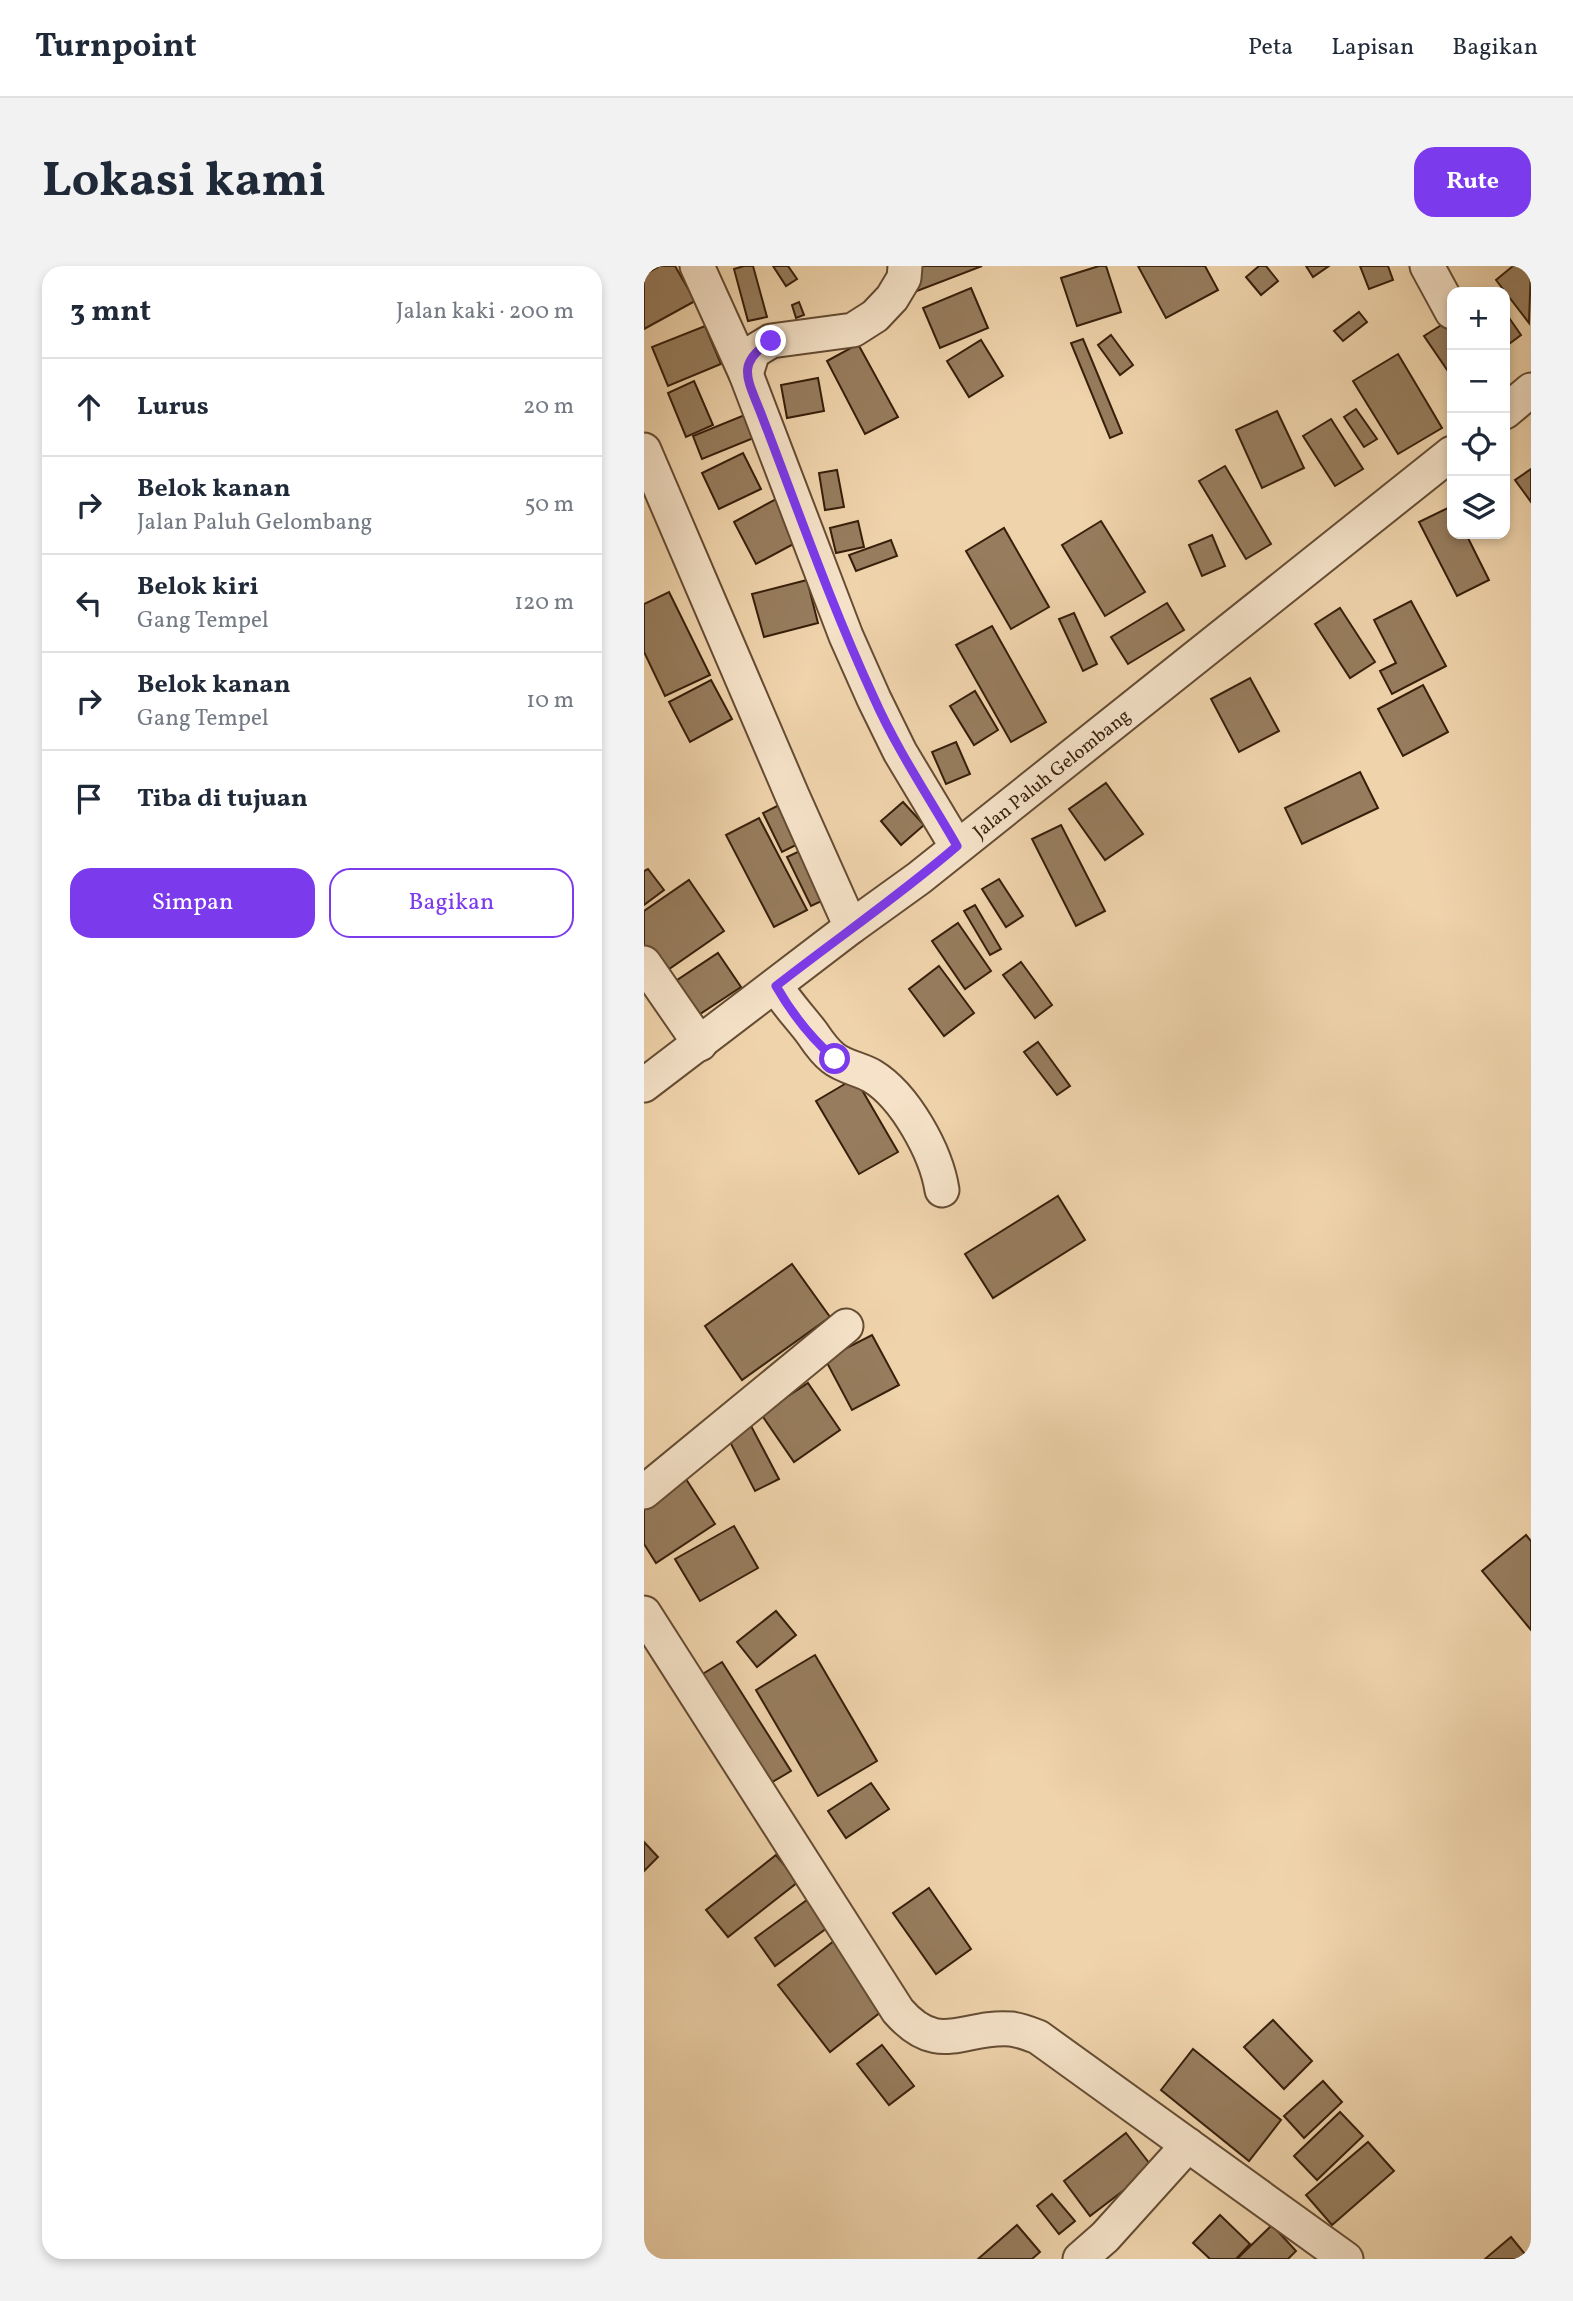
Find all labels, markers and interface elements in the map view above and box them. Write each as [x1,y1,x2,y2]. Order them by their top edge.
text: Turnpoint [35,25,197,71]
text: Peta [1248,31,1293,65]
text: Lapisan [1331,31,1414,65]
text: Bagikan [1452,31,1538,65]
button: Rute [1414,147,1531,217]
text: Lokasi kami [42,148,326,217]
map controls [1447,287,1510,539]
button: + [1447,287,1510,350]
text: 3 mnt [70,291,151,333]
text: Jalan kaki · 200 m [396,296,574,328]
route end [755,325,786,356]
button: − [1447,350,1510,413]
icon: ahead [70,388,108,426]
text: Lurus [137,389,209,425]
text: 20 m [523,391,574,423]
button: locate [1447,413,1510,476]
text: Belok kanan [137,471,291,507]
button: layers [1447,476,1510,539]
icon: right [70,486,108,524]
text: 50 m [525,489,574,521]
text: Jalan Paluh Gelombang [137,507,372,539]
text: Belok kiri [137,569,259,605]
icon: left [70,584,108,622]
text: 120 m [514,587,574,619]
text: Gang Tempel [137,605,269,637]
text: Belok kanan [137,667,291,703]
icon: right [70,682,108,720]
text: 10 m [526,685,574,717]
text: Gang Tempel [137,703,269,735]
street label: Jalan Paluh Gelombang [968,704,1136,845]
icon: arrive [70,780,108,818]
text: Tiba di tujuan [137,781,308,817]
button: Simpan [70,868,315,938]
button: Bagikan [329,868,574,938]
route start [819,1043,850,1074]

